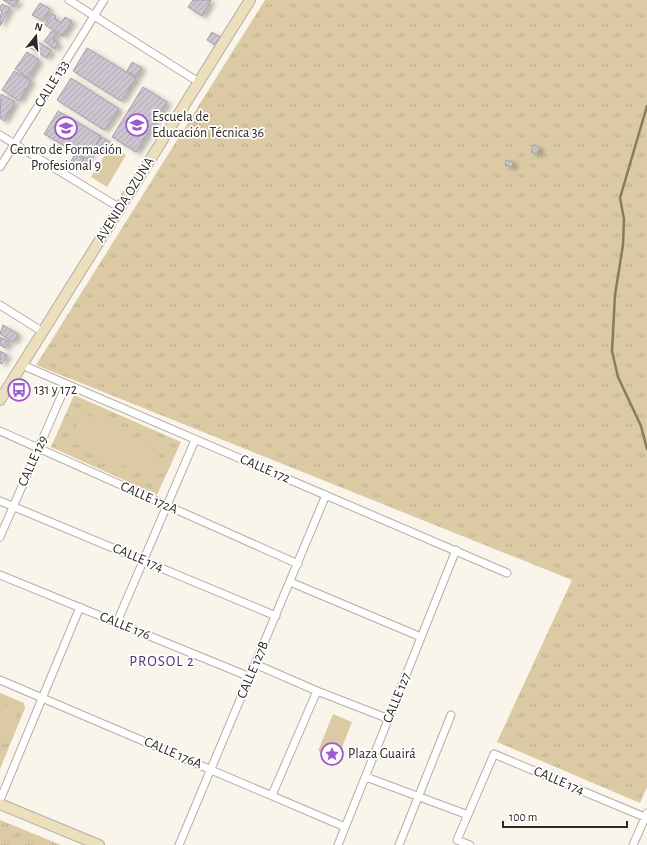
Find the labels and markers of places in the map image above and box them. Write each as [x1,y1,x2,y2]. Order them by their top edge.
place label: Escuela de Educación Técnica 36 [152,110,264,140]
school or university icon: Escuela de Educación Técnica 36 [124,112,150,138]
school or university icon: Centro de Formación Profesional 9 [53,115,79,141]
place label: Centro de Formación Profesional 9 [10,143,122,173]
bus stop icon: 131 y 172 [6,377,32,403]
place label: 131 y 172 [34,383,77,397]
place icon: Plaza Guairá [319,741,345,767]
place label: Plaza Guairá [348,747,416,761]

